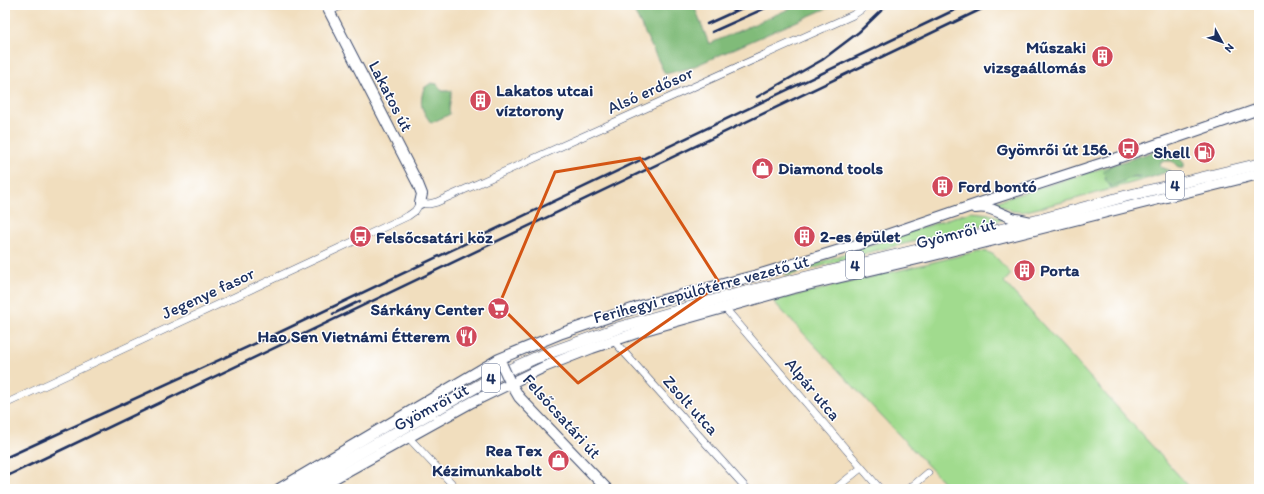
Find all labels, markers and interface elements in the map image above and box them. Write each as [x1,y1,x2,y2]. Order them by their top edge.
north arrow [1202,22,1242,62]
place label: Műszaki vizsgaállomás [983,37,1086,78]
text: N [1222,41,1237,55]
building icon: Műszaki vizsgaállomás [1089,44,1115,70]
street label: Lakatos út [365,57,417,135]
street label: Alsó erdősor [604,62,696,118]
place label: Lakatos utcai víztorony [496,80,593,121]
building icon: Lakatos utcai víztorony [467,87,493,113]
bus stop icon: Gyömrői út 156. [1115,136,1141,162]
place label: Gyömrői út 156. [997,139,1112,160]
fuel station icon: Shell [1192,139,1218,165]
place label: Shell [1154,142,1190,162]
shop icon: Diamond tools [749,155,775,181]
place label: Diamond tools [778,158,884,178]
road number: 4 [1166,171,1184,199]
building icon: Ford bontó [930,173,956,199]
place label: Ford bontó [958,176,1037,196]
street label: Gyömrői út [914,213,998,253]
building icon: 2-es épület [791,223,817,249]
bus stop icon: Felsőcsatári köz [347,224,373,250]
place label: 2-es épület [820,226,901,247]
place label: Felsőcsatári köz [376,227,493,247]
street label: Ferihegyi repülőtérre vezető út [591,250,812,327]
road number: 4 [846,251,864,279]
building icon: Porta [1012,257,1038,283]
place label: Porta [1040,260,1080,280]
street label: Jegenye fasor [158,263,258,323]
supermarket icon: Sárkány Center [486,296,512,322]
place label: Sárkány Center [371,299,484,320]
restaurant icon: Hao Sen Vietnámi Étterem [453,323,479,349]
place label: Hao Sen Vietnámi Étterem [258,326,451,346]
street label: Alpár utca [781,354,845,424]
road number: 4 [482,364,500,392]
street label: Felsőcsatári út [519,369,605,463]
street label: Zsolt utca [659,371,723,439]
street label: Gyömrői út [390,379,472,435]
place label: Rea Tex Kézimunkabolt [432,440,543,480]
shop icon: Rea Tex Kézimunkabolt [545,447,571,473]

